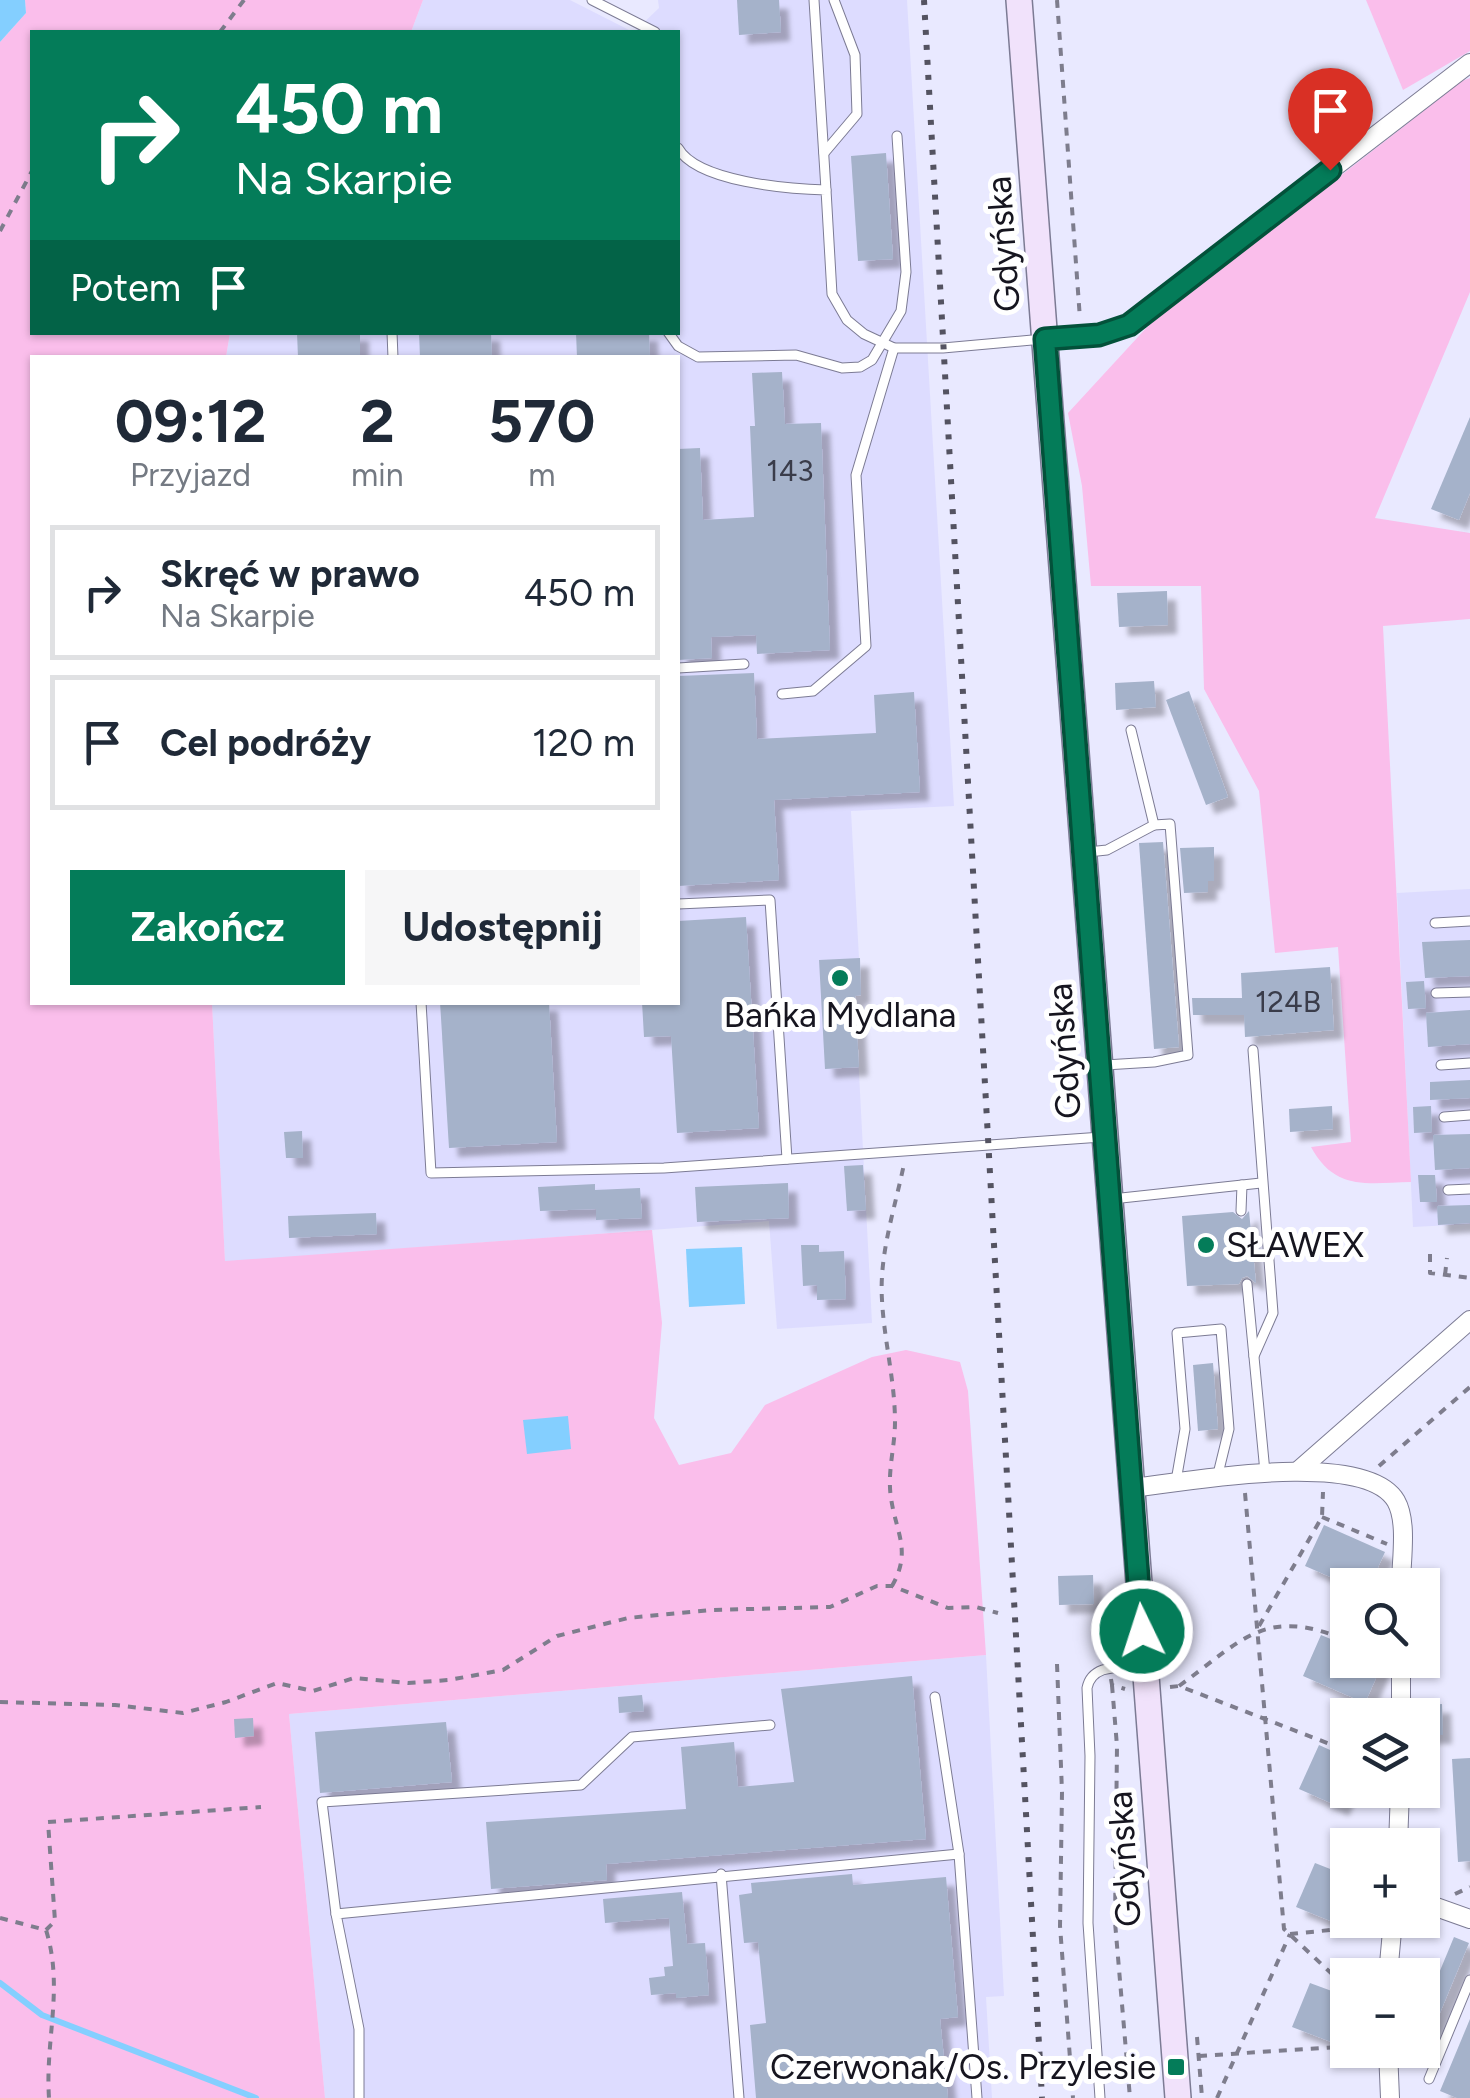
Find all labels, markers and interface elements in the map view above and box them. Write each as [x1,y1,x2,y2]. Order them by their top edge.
text: 450 m [235,66,443,151]
pin [1288,68,1373,171]
icon: right [70,70,200,200]
icon: arrive [1303,83,1358,138]
text: Na Skarpie [235,151,453,205]
street label: Gdyńska [977,175,1029,313]
icon: arrive [201,260,256,315]
text: Potem [70,265,181,311]
text: 09:12 [115,385,266,457]
text: 2 [360,385,395,457]
text: 570 [488,385,595,457]
house number: 143 [766,452,814,489]
text: Przyjazd [130,456,251,494]
text: min [351,456,404,494]
text: m [528,456,555,494]
text: Skręć w prawo [160,551,420,597]
icon: right [75,565,130,620]
text: 450 m [523,570,635,616]
text: Na Skarpie [160,597,315,635]
icon: arrive [75,715,130,770]
text: Cel podróży [160,720,371,766]
text: 120 m [532,720,635,766]
button: Zakończ [70,870,345,985]
button: Udostępnij [365,870,640,985]
marker: Bańka Mydlana [829,967,851,989]
street label: Gdyńska [1038,982,1090,1120]
house number: 124B [1255,983,1321,1020]
place label: Bańka Mydlana [724,994,956,1036]
place label: SŁAWEX [1226,1224,1365,1266]
marker: SŁAWEX [1195,1234,1217,1256]
map controls [1330,1568,1440,2068]
button: search [1330,1568,1440,1678]
position arrow [1090,1579,1194,1683]
button: layers [1330,1698,1440,1808]
street label: Gdyńska [1098,1790,1150,1928]
button: + [1330,1828,1440,1938]
button: − [1330,1958,1440,2068]
place label: Czerwonak/Os. Przylesie [770,2046,1156,2088]
marker: Czerwonak/Os. Przylesie [1165,2056,1187,2078]

